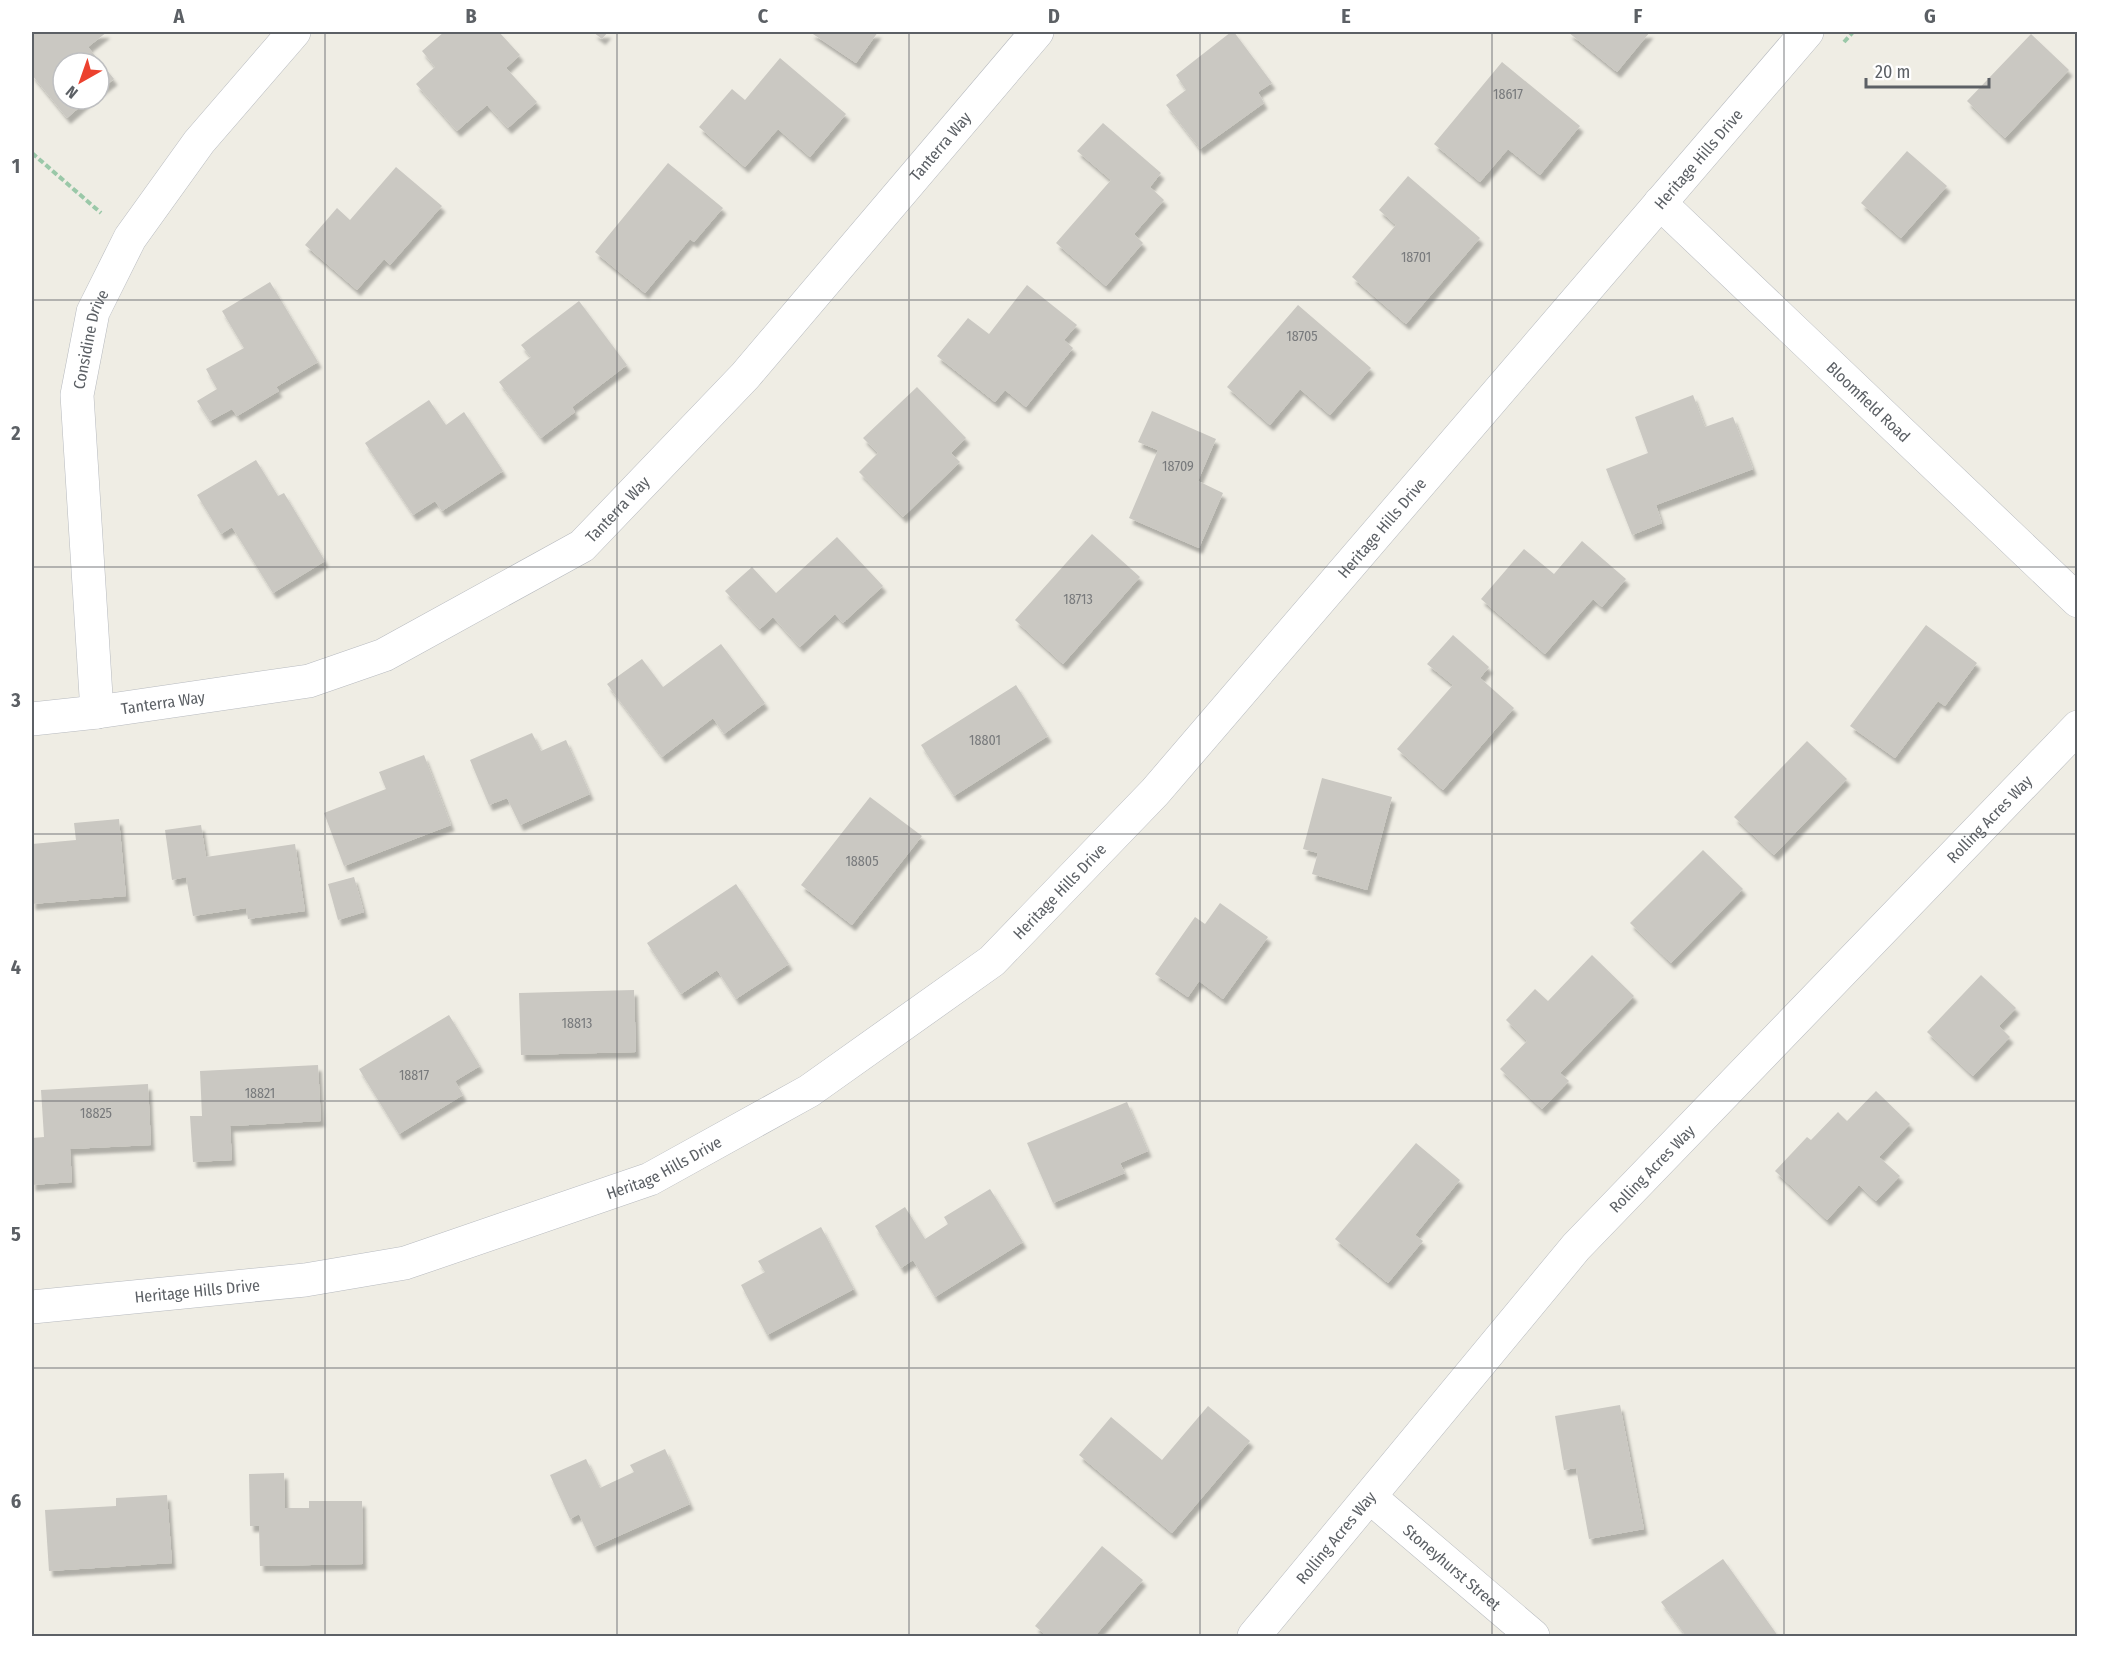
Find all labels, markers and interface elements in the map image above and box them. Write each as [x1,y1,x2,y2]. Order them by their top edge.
text: A [173,4,186,28]
text: B [465,4,477,28]
text: C [758,4,769,28]
text: D [1048,4,1060,28]
text: E [1341,4,1351,28]
text: F [1634,4,1643,28]
text: G [1924,4,1936,28]
north arrow [51,51,111,111]
scale bar [1866,51,1989,89]
text: 20 m [1875,61,1910,83]
text: N [62,82,81,102]
house number: 18617 [1493,86,1523,103]
street label: Heritage Hills Drive [1650,105,1746,213]
street label: Tanterra Way [906,107,975,184]
text: 1 [12,154,20,178]
house number: 18701 [1401,249,1431,266]
street label: Considine Drive [69,286,112,391]
house number: 18705 [1286,328,1318,345]
street label: Bloomfield Road [1823,357,1914,446]
text: 2 [10,421,21,445]
house number: 18709 [1162,458,1194,475]
street label: Tanterra Way [581,472,654,546]
street label: Heritage Hills Drive [1334,474,1430,582]
house number: 18713 [1063,591,1093,608]
street label: Tanterra Way [120,687,207,718]
text: 3 [10,688,21,712]
house number: 18801 [969,732,1001,749]
street label: Rolling Acres Way [1943,771,2036,867]
street label: Heritage Hills Drive [1009,839,1110,943]
house number: 18805 [845,853,879,870]
text: 4 [11,955,21,979]
house number: 18813 [562,1015,592,1032]
house number: 18817 [399,1067,429,1084]
house number: 18821 [245,1085,275,1102]
house number: 18825 [80,1105,112,1122]
street label: Rolling Acres Way [1605,1120,1699,1216]
street label: Heritage Hills Drive [604,1132,725,1203]
text: 5 [11,1222,21,1246]
street label: Heritage Hills Drive [134,1275,261,1306]
street label: Rolling Acres Way [1292,1487,1380,1588]
text: 6 [11,1489,21,1513]
street label: Stoneyhurst Street [1400,1520,1505,1614]

